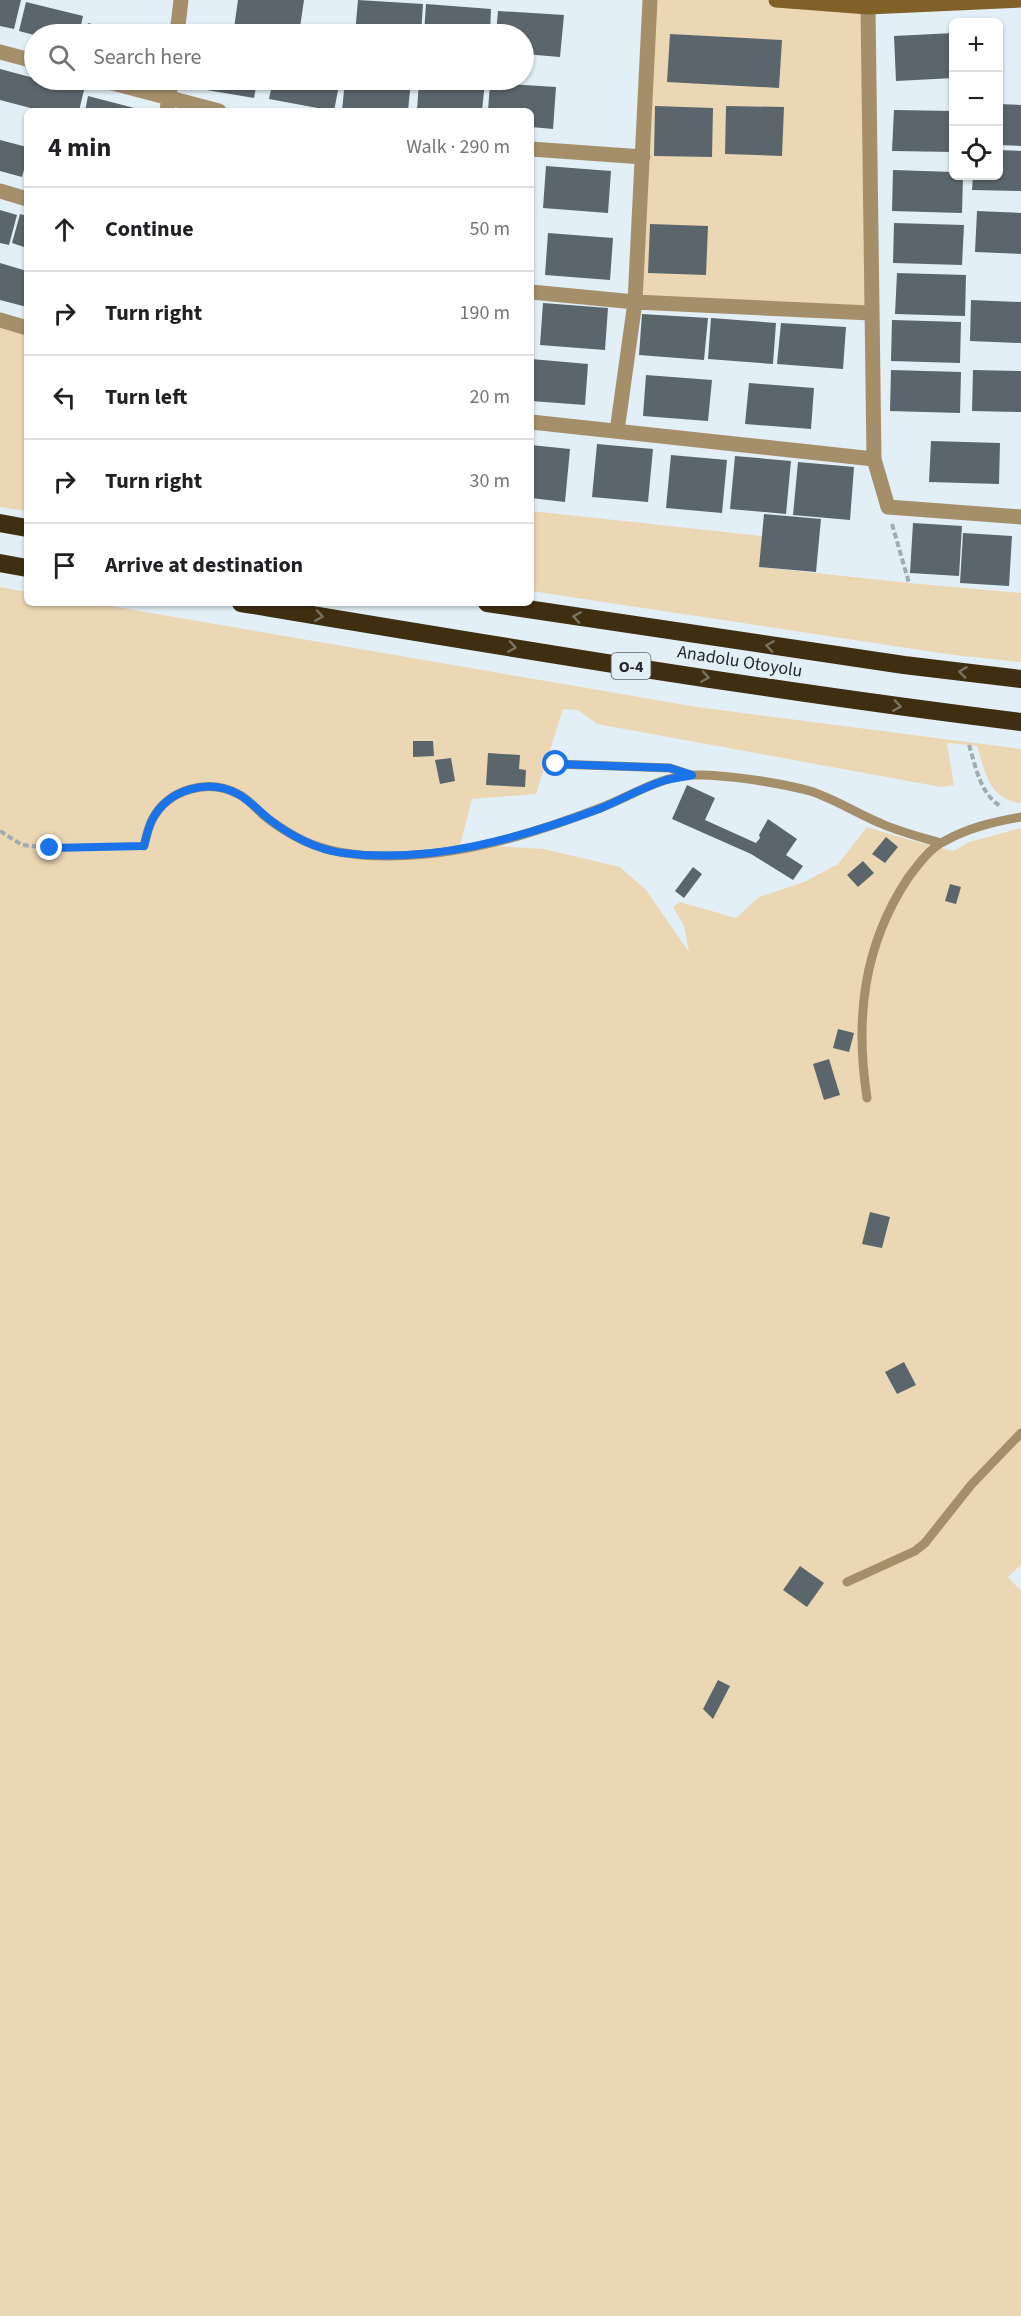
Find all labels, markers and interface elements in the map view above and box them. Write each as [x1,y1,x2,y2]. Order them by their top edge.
map controls [949,18,1003,180]
button: + [949,18,1003,72]
search box [24,24,534,90]
icon: search [45,41,78,74]
text: Search here [93,41,201,73]
button: − [949,72,1003,126]
button: locate [949,126,1003,180]
text: 4 min [48,129,111,166]
text: Walk · 290 m [406,133,510,161]
icon: ahead [48,213,81,246]
text: Continue [105,213,194,245]
text: 50 m [470,215,510,243]
icon: right [48,297,81,330]
text: Turn right [105,297,202,329]
text: 190 m [460,299,510,327]
icon: left [48,381,81,414]
text: Turn left [105,381,187,413]
text: 20 m [470,383,510,411]
icon: right [48,465,81,498]
text: Turn right [105,465,202,497]
text: 30 m [470,467,510,495]
icon: arrive [48,549,81,582]
text: Arrive at destination [105,549,303,581]
one-way arrow [314,609,324,622]
one-way arrow [572,611,582,623]
street label: Anadolu Otoyolu [676,639,804,684]
one-way arrow [507,640,517,653]
one-way arrow [765,640,774,652]
road number: O-4 [612,653,650,679]
one-way arrow [958,666,968,679]
one-way arrow [699,670,709,683]
one-way arrow [893,700,902,712]
route start [542,750,568,776]
route end [36,834,62,860]

